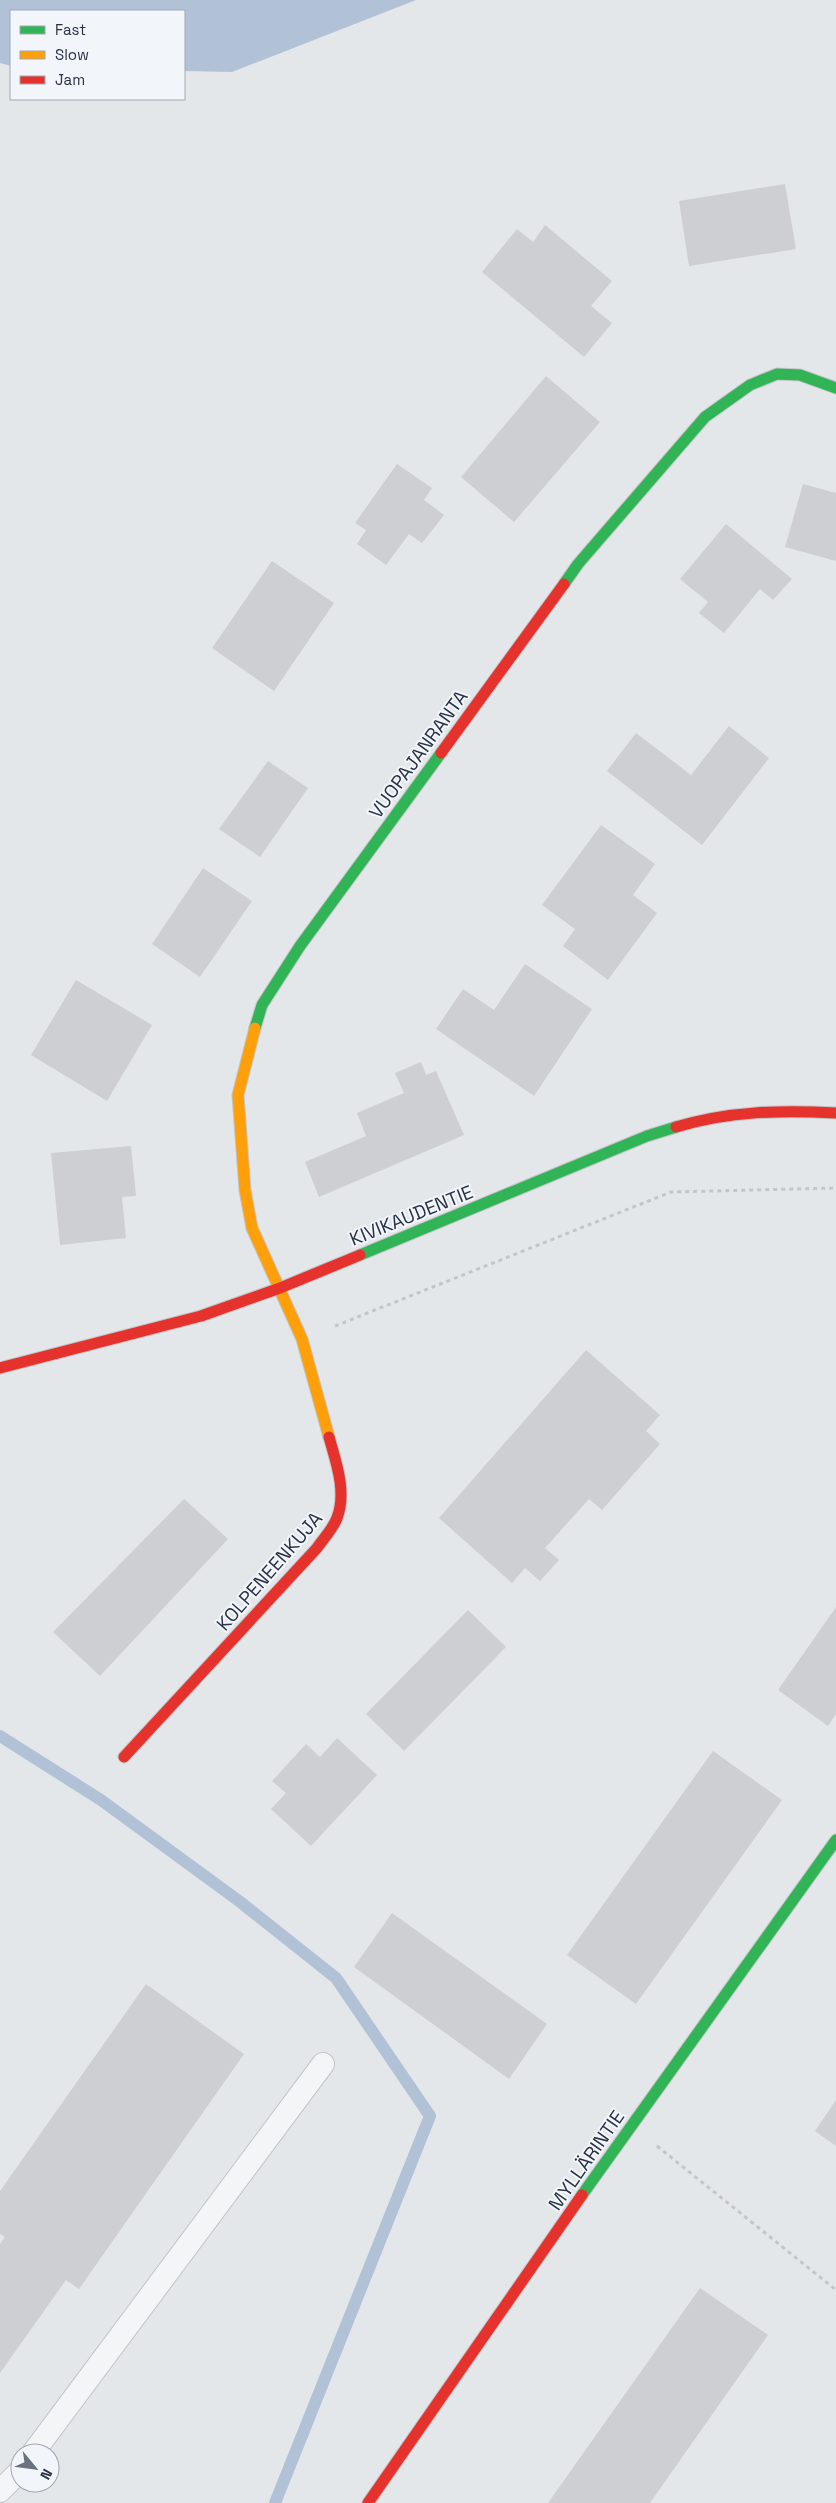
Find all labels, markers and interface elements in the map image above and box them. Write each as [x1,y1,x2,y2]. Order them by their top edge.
legend [10,10,185,100]
text: Fast [55,20,86,39]
text: Slow [55,45,89,64]
text: Jam [55,70,85,89]
street label: VUOPAJANRANTA [363,685,473,824]
street label: KIVIKAUDENTIE [346,1179,477,1252]
street label: KOLPENEENKUJA [211,1507,328,1636]
street label: MYLLÄRINTIE [543,2105,630,2215]
north arrow [10,2443,60,2493]
text: N [36,2466,57,2483]

